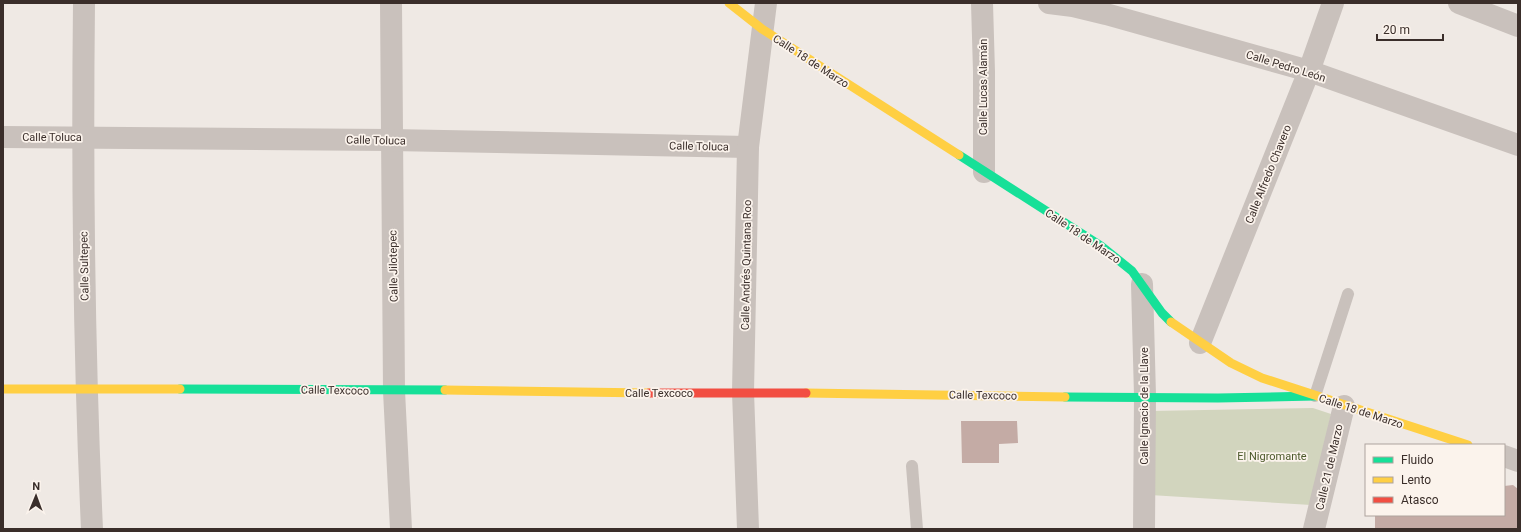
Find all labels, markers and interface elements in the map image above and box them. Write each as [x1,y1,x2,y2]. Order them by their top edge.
scale bar [1377,16,1443,42]
text: 20 m [1383,23,1410,37]
street label: Calle 18 de Marzo [770,32,851,91]
street label: Calle Lucas Alamán [977,39,990,135]
street label: Calle Pedro León [1244,48,1327,85]
street label: Calle Alfredo Chavero [1243,123,1294,226]
street label: Calle Toluca [22,131,82,144]
street label: Calle Toluca [346,133,406,148]
street label: Calle Toluca [669,139,729,154]
street label: Calle Andrés Quintana Roo [739,200,754,330]
street label: Calle 18 de Marzo [1043,206,1123,266]
street label: Calle Jilotepec [386,230,401,302]
street label: Calle Sultepec [77,231,92,301]
street label: Calle Ignacio de la Llave [1138,347,1151,465]
street label: Calle Texcoco [301,383,369,398]
street label: Calle Texcoco [625,387,693,400]
street label: Calle Texcoco [949,388,1017,403]
street label: Calle 18 de Marzo [1317,392,1405,431]
street label: Calle 21 de Marzo [1313,423,1346,511]
legend [1365,444,1505,516]
park label: El Nigromante [1237,450,1307,463]
text: Fluido [1401,453,1434,467]
text: Lento [1401,473,1431,487]
north arrow [16,476,56,516]
text: N [32,480,40,493]
text: Atasco [1401,493,1439,507]

